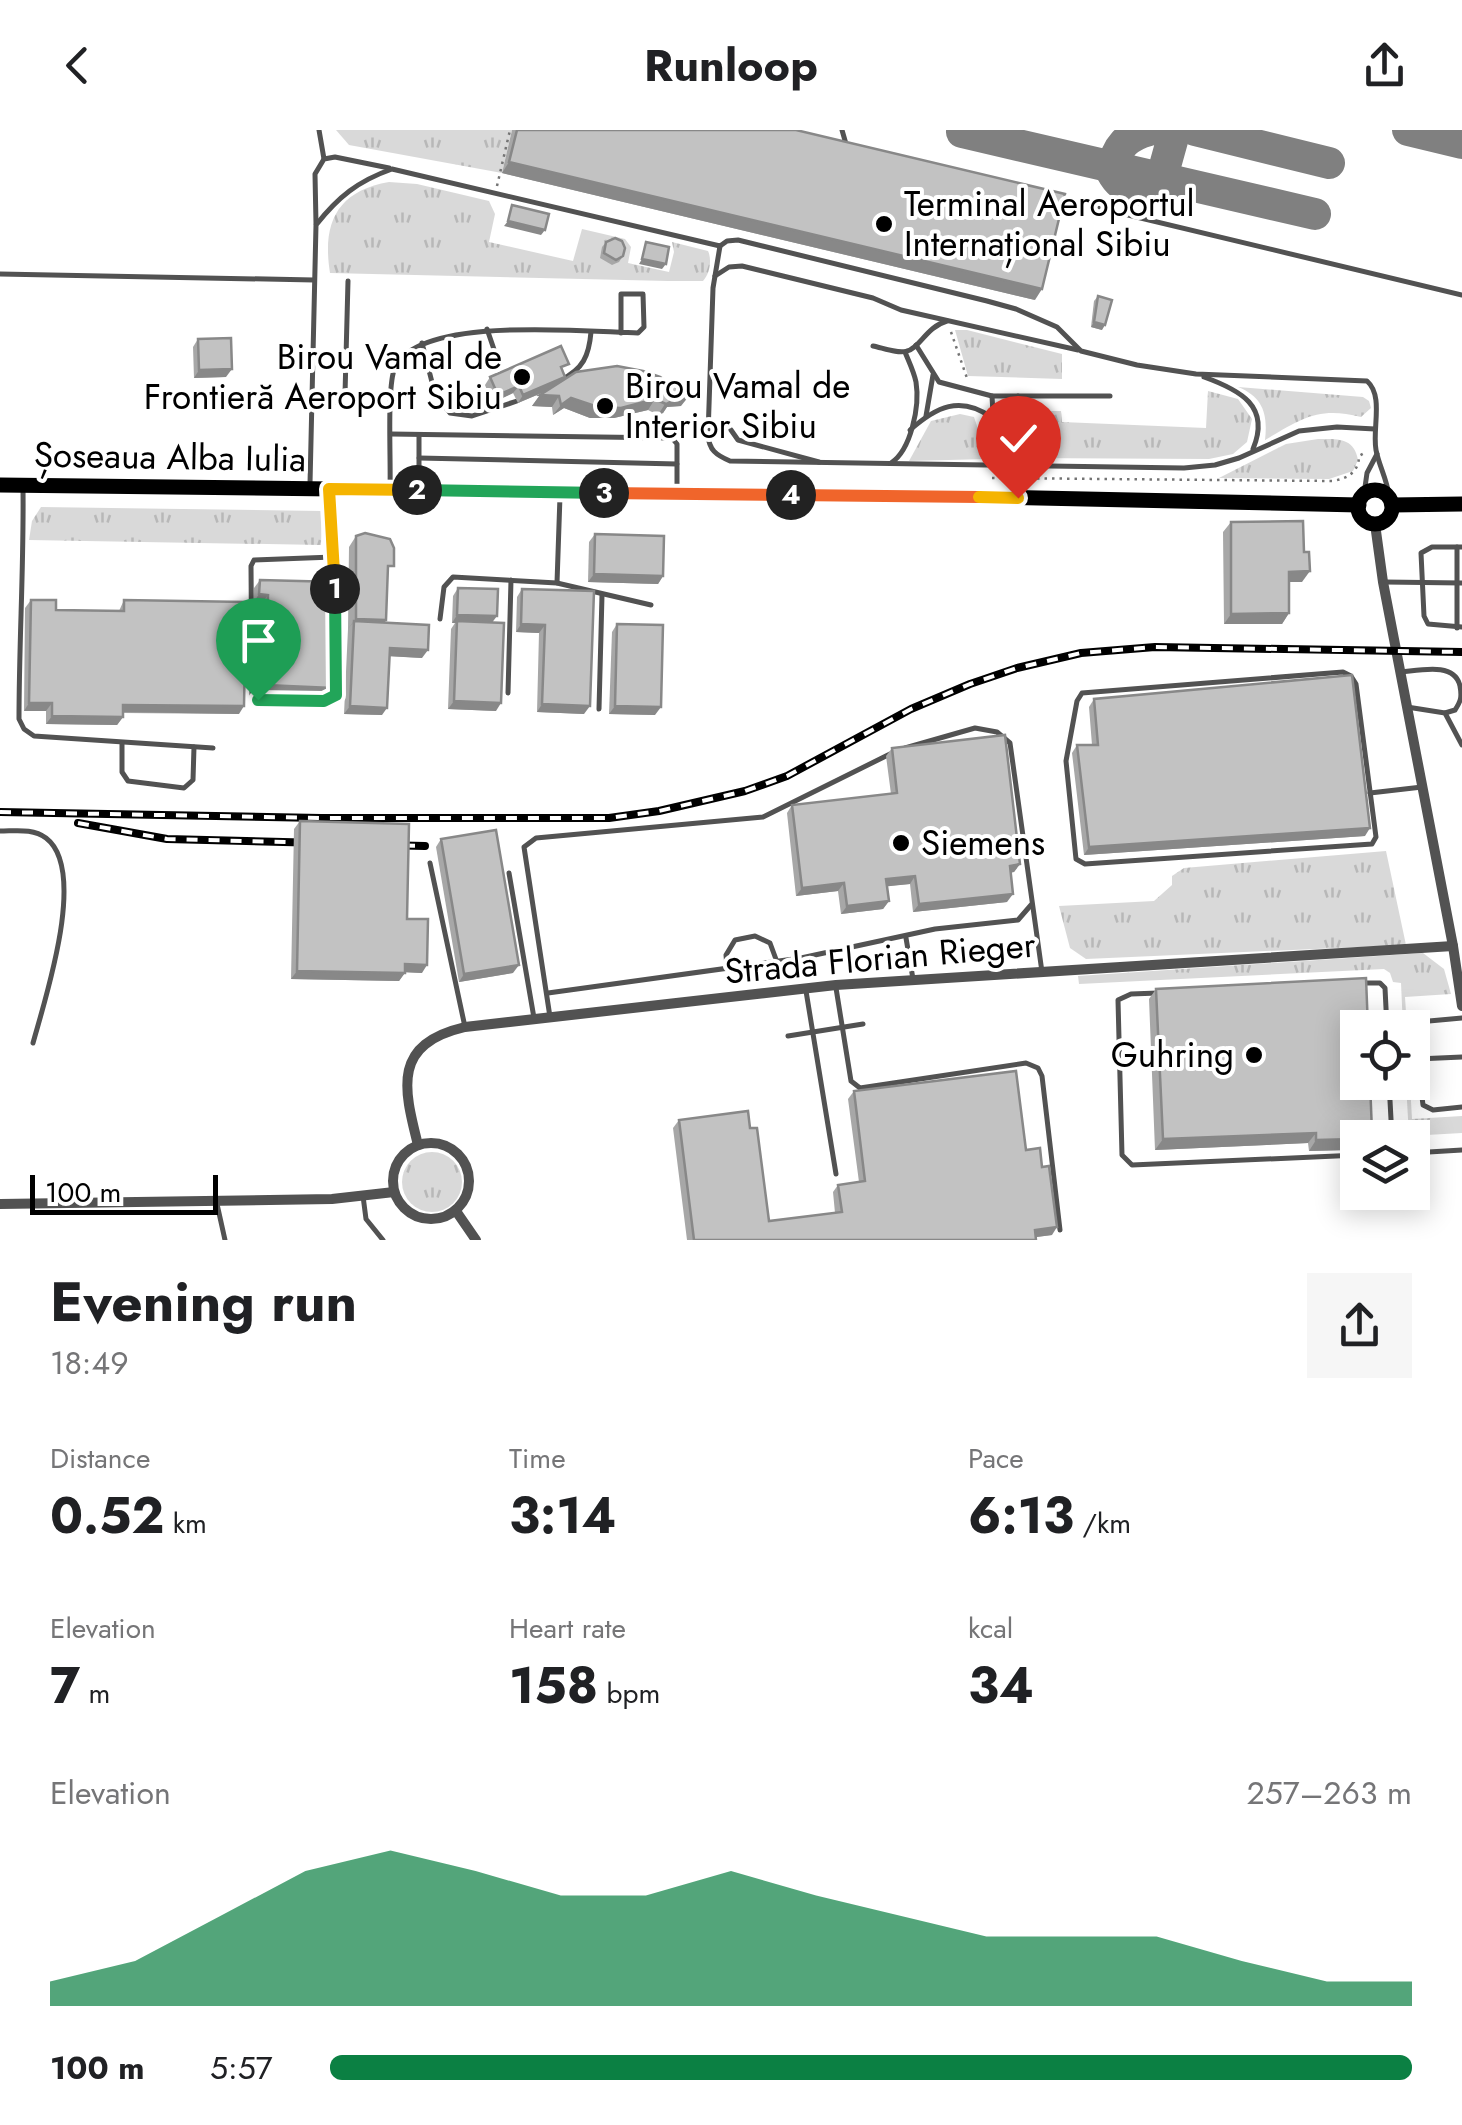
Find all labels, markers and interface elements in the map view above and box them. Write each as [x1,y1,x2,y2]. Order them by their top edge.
text: Runloop [644,33,818,98]
icon: back [50,38,105,93]
icon: share [1357,38,1412,93]
place label: Terminal Aeroportul Internațional Sibiu [904,179,1195,269]
marker: Terminal Aeroportul Internațional Sibiu [873,213,895,235]
place label: Birou Vamal de Frontieră Aeroport Sibiu [144,332,502,422]
place label: Birou Vamal de Interior Sibiu [625,361,850,451]
marker: Birou Vamal de Frontieră Aeroport Sibiu [511,366,533,388]
marker: Birou Vamal de Interior Sibiu [594,395,616,417]
pin [976,396,1061,499]
icon: check [991,411,1046,466]
street label: Șoseaua Alba Iulia [33,430,307,484]
pin: 2 [392,465,442,515]
pin: 3 [579,468,629,518]
text: 2 [408,469,426,510]
pin: 4 [766,470,816,520]
text: 3 [595,472,613,513]
text: 4 [781,474,801,515]
pin: 1 [310,564,360,614]
text: 1 [328,568,342,609]
pin [216,598,301,701]
icon: arrive [231,613,286,668]
place label: Siemens [921,818,1045,868]
marker: Siemens [890,832,912,854]
street label: Strada Florian Rieger [722,920,1038,996]
map controls [1340,1010,1430,1210]
button: locate [1340,1010,1430,1100]
place label: Guhring [1111,1030,1234,1080]
marker: Guhring [1243,1044,1265,1066]
button: layers [1340,1120,1430,1210]
scale bar [30,1170,218,1214]
text: 100 m [45,1172,121,1213]
text: Evening run [50,1262,357,1342]
button: share [1307,1273,1412,1378]
text: 18:49 [50,1340,129,1386]
text: Distance [50,1438,150,1479]
text: Time [509,1438,566,1479]
text: Pace [968,1438,1024,1479]
text: 0.52 [50,1479,164,1552]
text: 3:14 [509,1479,617,1552]
text: 6:13 [968,1479,1074,1552]
text: km [164,1503,207,1544]
text: /km [1074,1503,1131,1544]
text: Elevation [50,1608,156,1649]
text: Heart rate [509,1608,626,1649]
text: kcal [968,1608,1013,1649]
text: 7 [50,1649,80,1722]
text: 158 [509,1649,598,1722]
text: 34 [968,1649,1034,1722]
text: m [80,1673,110,1714]
text: bpm [598,1673,660,1714]
text: Elevation [50,1770,171,1816]
text: 257–263 m [1247,1770,1412,1816]
text: 100 m [50,2045,145,2091]
text: 5:57 [210,2045,273,2091]

